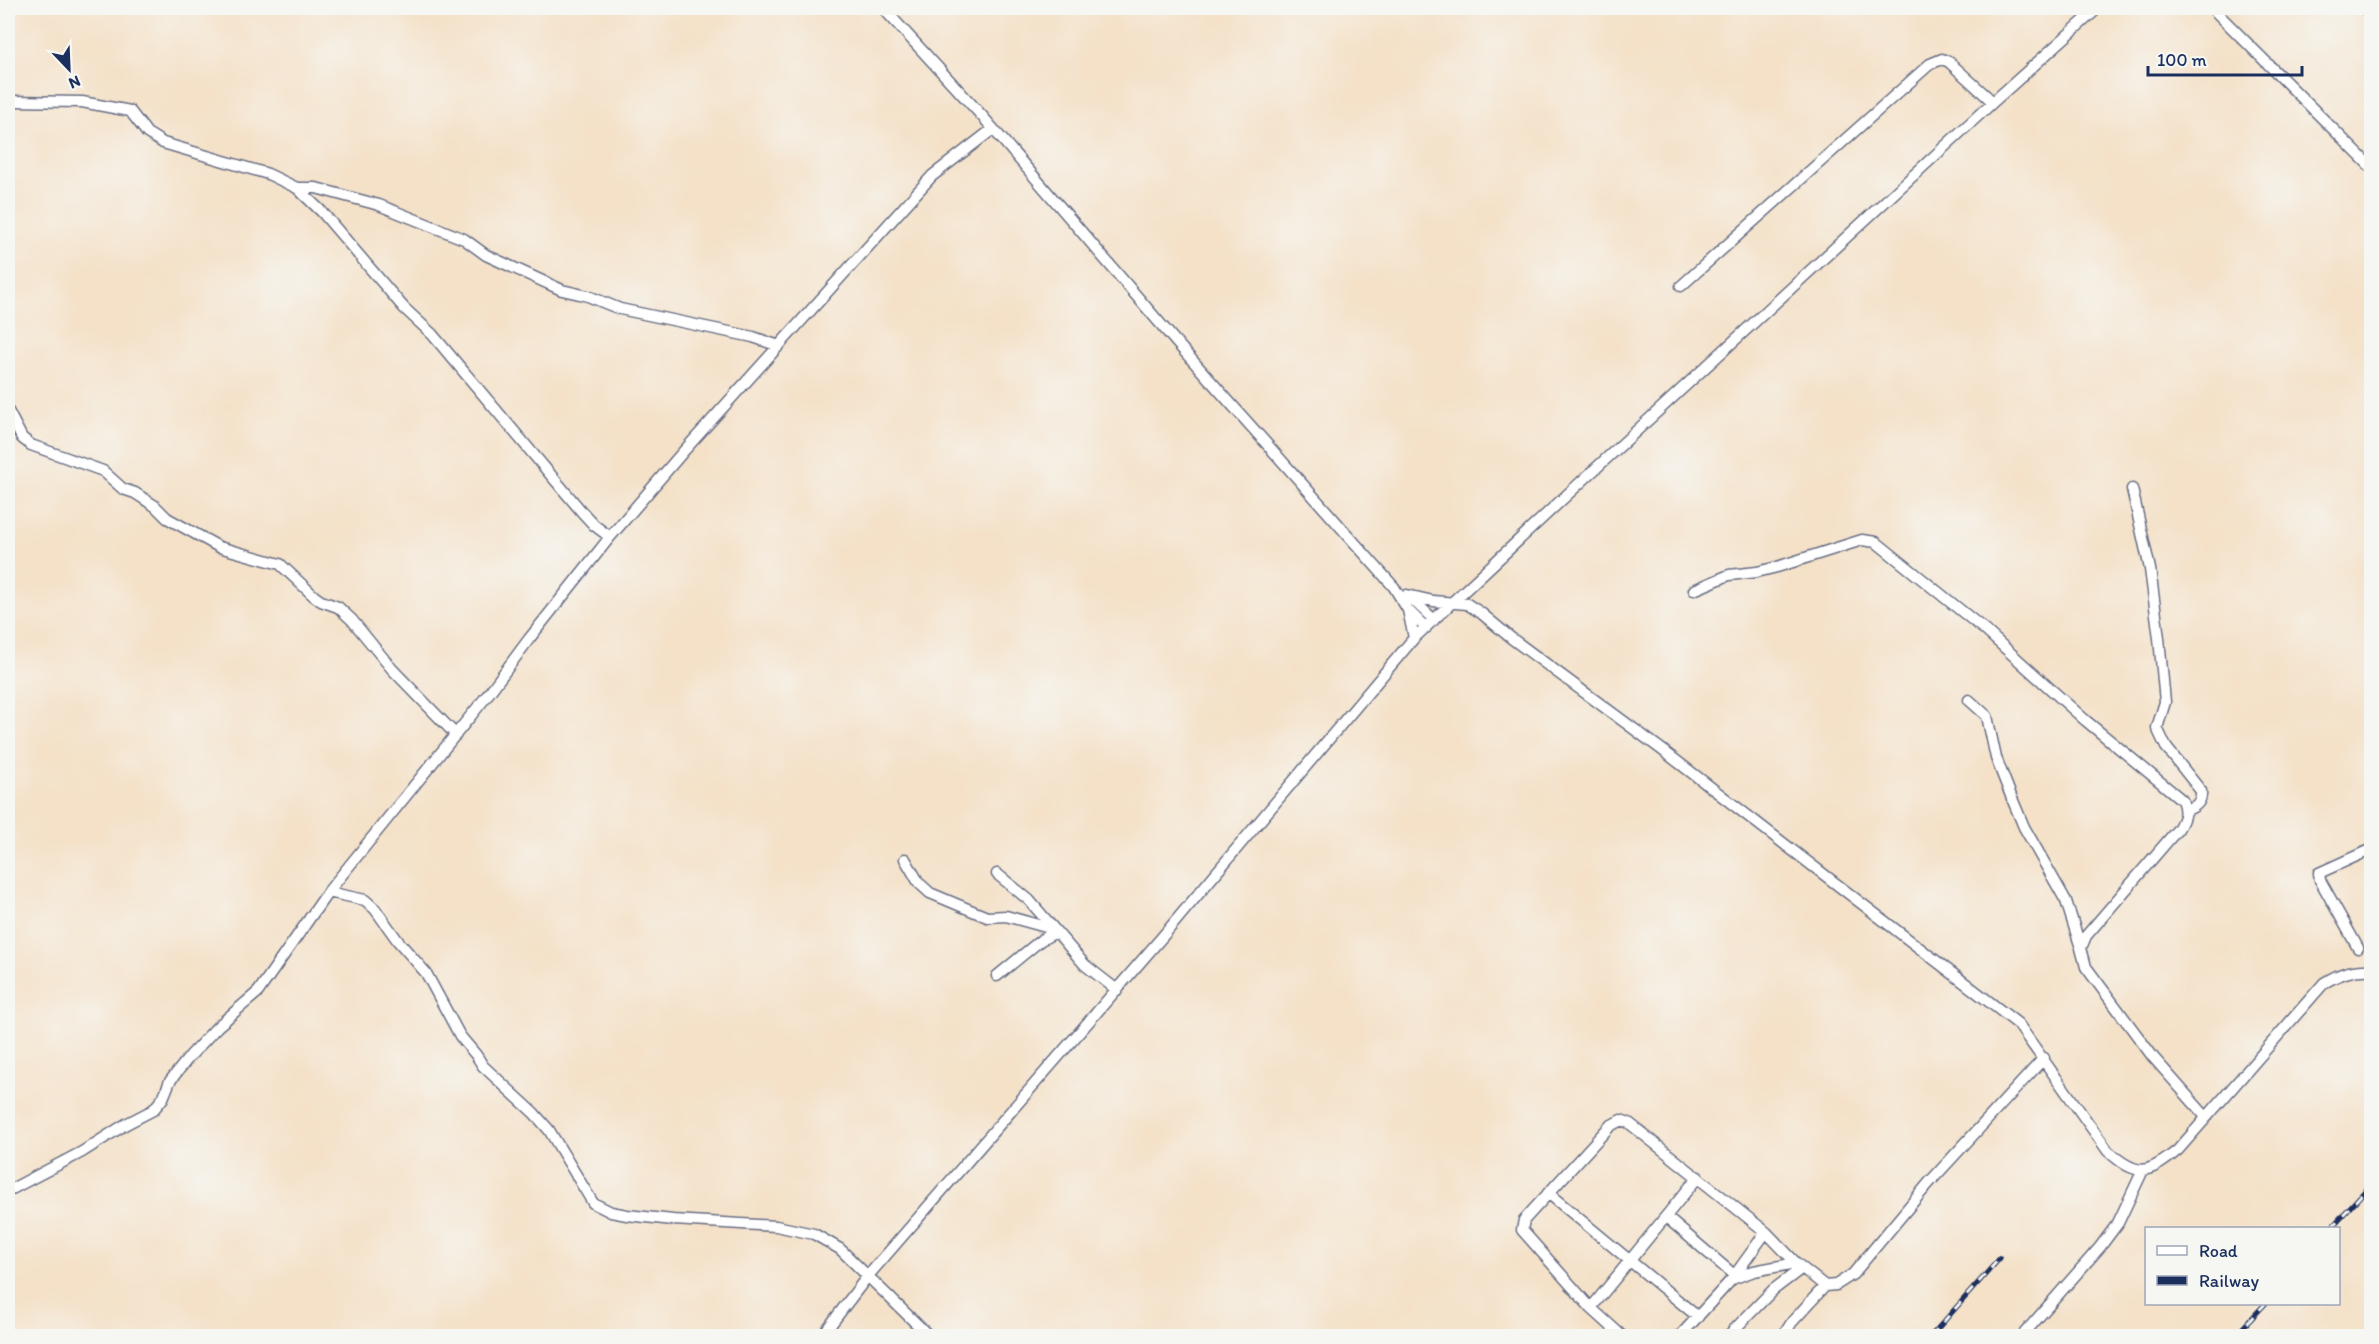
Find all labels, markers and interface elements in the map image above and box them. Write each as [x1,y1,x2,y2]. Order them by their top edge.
north arrow [39,39,99,99]
scale bar [2148,39,2302,77]
text: 100 m [2157,49,2207,71]
text: N [66,71,83,93]
legend [2145,1227,2340,1305]
text: Road [2199,1240,2238,1262]
text: Railway [2199,1270,2260,1292]

